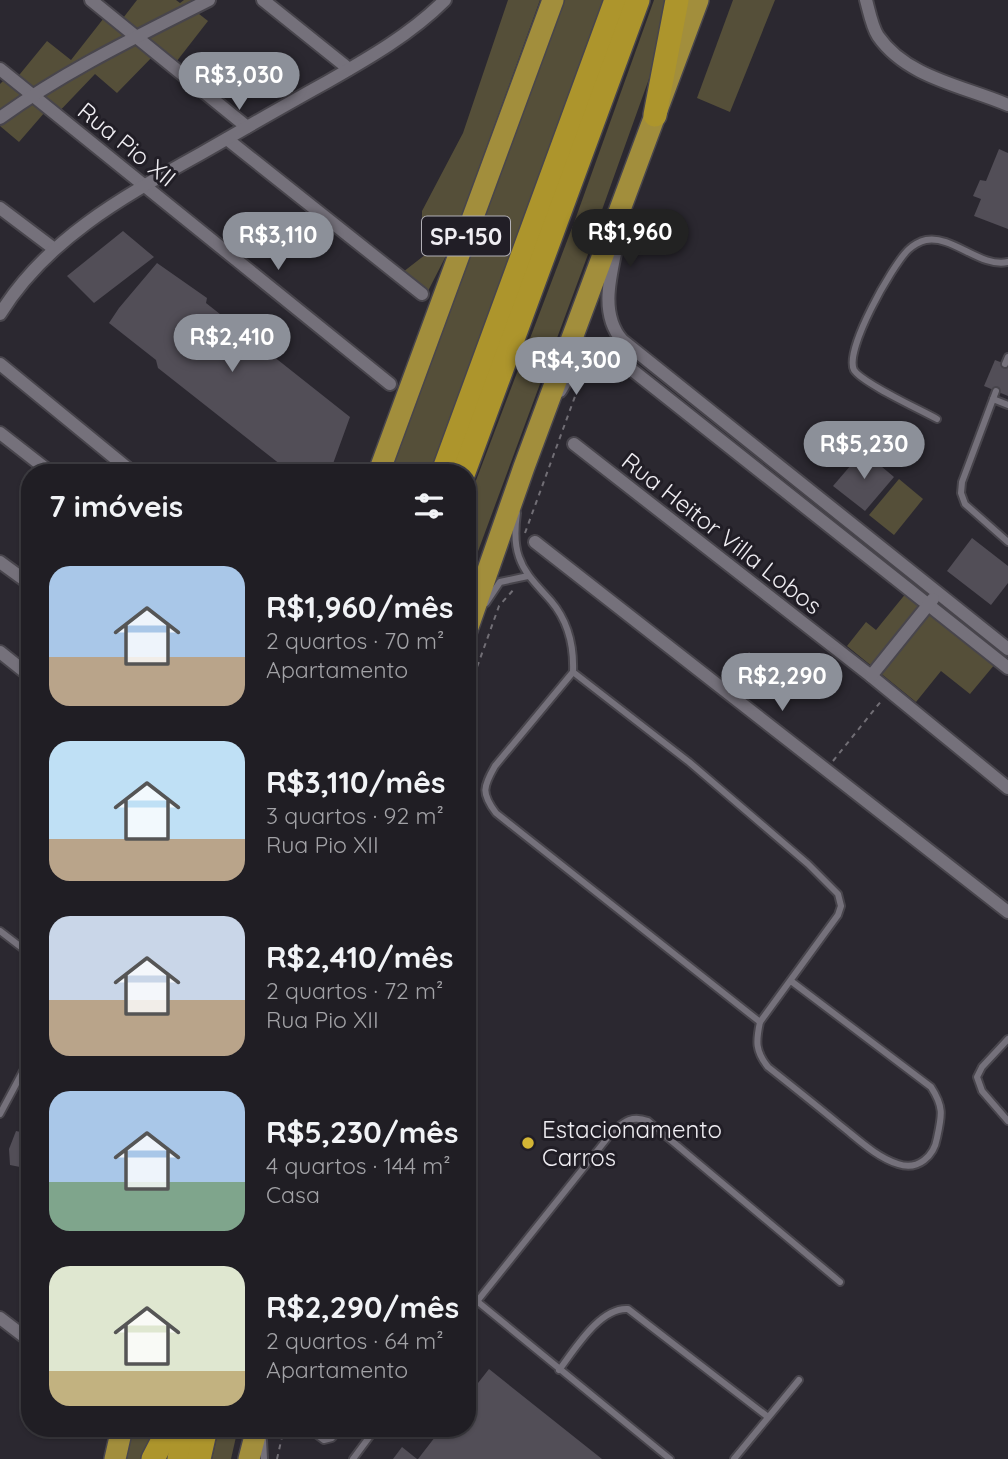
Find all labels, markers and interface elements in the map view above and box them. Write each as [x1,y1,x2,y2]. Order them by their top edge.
pin: R$3,030 [174,52,304,112]
text: R$3,030 [195,60,283,89]
street label: Rua Pio XII [72,95,182,193]
pin: R$1,960 [565,210,695,269]
pin: R$3,110 [213,212,343,272]
road number: SP-150 [422,216,510,256]
text: R$1,960 [588,217,672,246]
text: R$3,110 [239,220,317,249]
pin: R$2,410 [167,314,297,374]
text: R$2,410 [190,322,274,351]
pin: R$4,300 [511,338,641,397]
text: R$4,300 [531,345,621,374]
pin: R$5,230 [799,421,929,481]
text: R$5,230 [820,429,908,458]
street label: Rua Heitor Villa Lobos [616,446,828,620]
text: 7 imóveis [49,487,183,525]
icon: filters [410,487,448,525]
text: R$1,960/mês [266,588,453,626]
icon: home [105,594,189,678]
text: 2 quartos · 70 m² [266,626,444,655]
pin: R$2,290 [717,654,847,713]
text: Apartamento [266,655,408,684]
text: R$2,290 [737,661,827,690]
text: R$3,110/mês [266,763,445,801]
icon: home [105,769,189,853]
text: 3 quartos · 92 m² [266,801,444,830]
text: Rua Pio XII [266,830,379,859]
text: R$2,410/mês [266,938,454,976]
icon: home [105,944,189,1028]
text: 2 quartos · 72 m² [266,976,443,1005]
text: Rua Pio XII [266,1005,379,1034]
text: R$5,230/mês [266,1113,459,1151]
place label: Estacionamento Carros [542,1114,722,1172]
icon: home [105,1119,189,1203]
marker: Estacionamento Carros [520,1135,536,1151]
text: 4 quartos · 144 m² [266,1151,451,1180]
text: Casa [266,1180,320,1209]
text: R$2,290/mês [266,1288,459,1326]
icon: home [105,1294,189,1378]
text: 2 quartos · 64 m² [266,1326,444,1355]
text: Apartamento [266,1355,408,1384]

